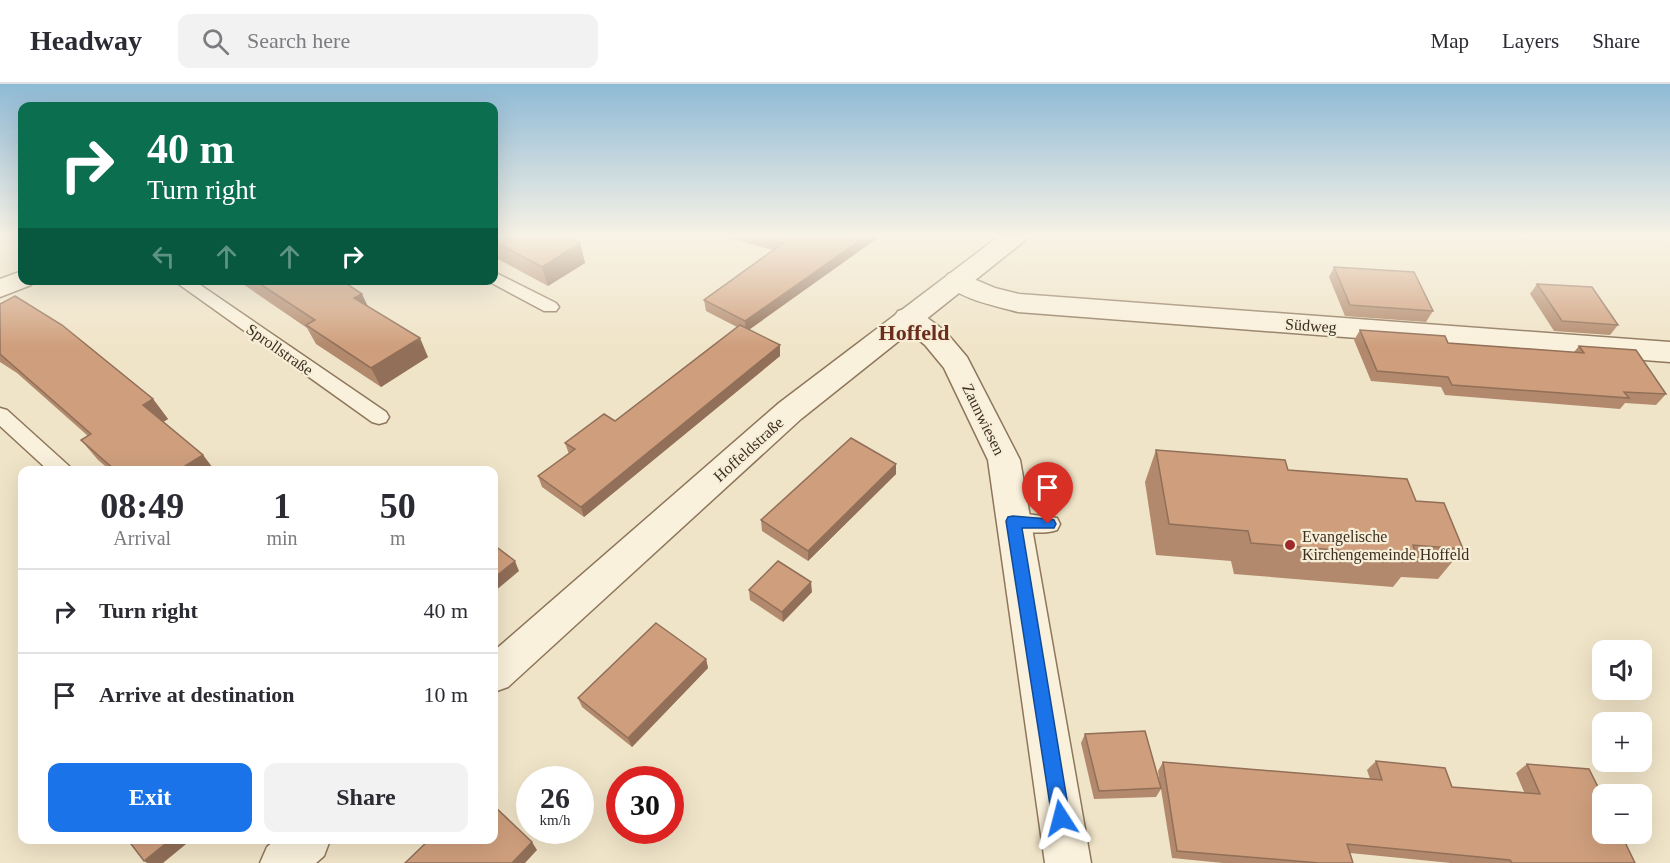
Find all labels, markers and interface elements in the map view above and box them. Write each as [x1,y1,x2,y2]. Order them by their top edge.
search box [178,14,598,68]
text: Headway [30,25,142,56]
icon: search [199,25,232,58]
text: Search here [247,28,350,53]
text: Map [1431,29,1469,53]
text: Layers [1502,29,1559,53]
text: Share [1592,29,1640,53]
icon: right [48,126,126,204]
text: 40 m [147,126,235,172]
text: Turn right [147,175,256,205]
icon: left [147,240,180,273]
icon: ahead [210,240,243,273]
icon: ahead [273,240,306,273]
icon: right [336,240,369,273]
street label: Südweg [1285,315,1337,337]
street label: Sprollstraße [243,320,316,379]
district label: Hoffeld [879,320,949,345]
street label: Zaunwiesen [959,381,1008,458]
street label: Hoffeldstraße [710,414,787,485]
pin [1022,462,1073,524]
icon: arrive [1031,471,1064,504]
text: 08:49 [100,486,184,526]
text: 1 [273,486,291,526]
text: 50 [380,486,416,526]
text: Arrival [113,527,171,549]
text: min [266,527,298,549]
text: m [390,527,406,549]
place label: Evangelische Kirchengemeinde Hoffeld [1302,528,1469,564]
marker: Evangelische Kirchengemeinde Hoffeld [1283,538,1297,552]
icon: right [48,595,81,628]
text: Turn right [99,598,198,623]
text: 40 m [423,598,468,623]
map controls [1592,640,1652,844]
button: sound [1592,640,1652,700]
icon: arrive [48,679,81,712]
text: Arrive at destination [99,682,295,707]
text: 10 m [423,682,468,707]
button: + [1592,712,1652,772]
button: Exit [48,763,252,832]
button: Share [264,763,468,832]
speed limit sign: 30 [606,766,684,844]
text: 26 [540,781,570,814]
button: − [1592,784,1652,844]
position arrow [1029,786,1093,850]
text: km/h [540,812,570,828]

